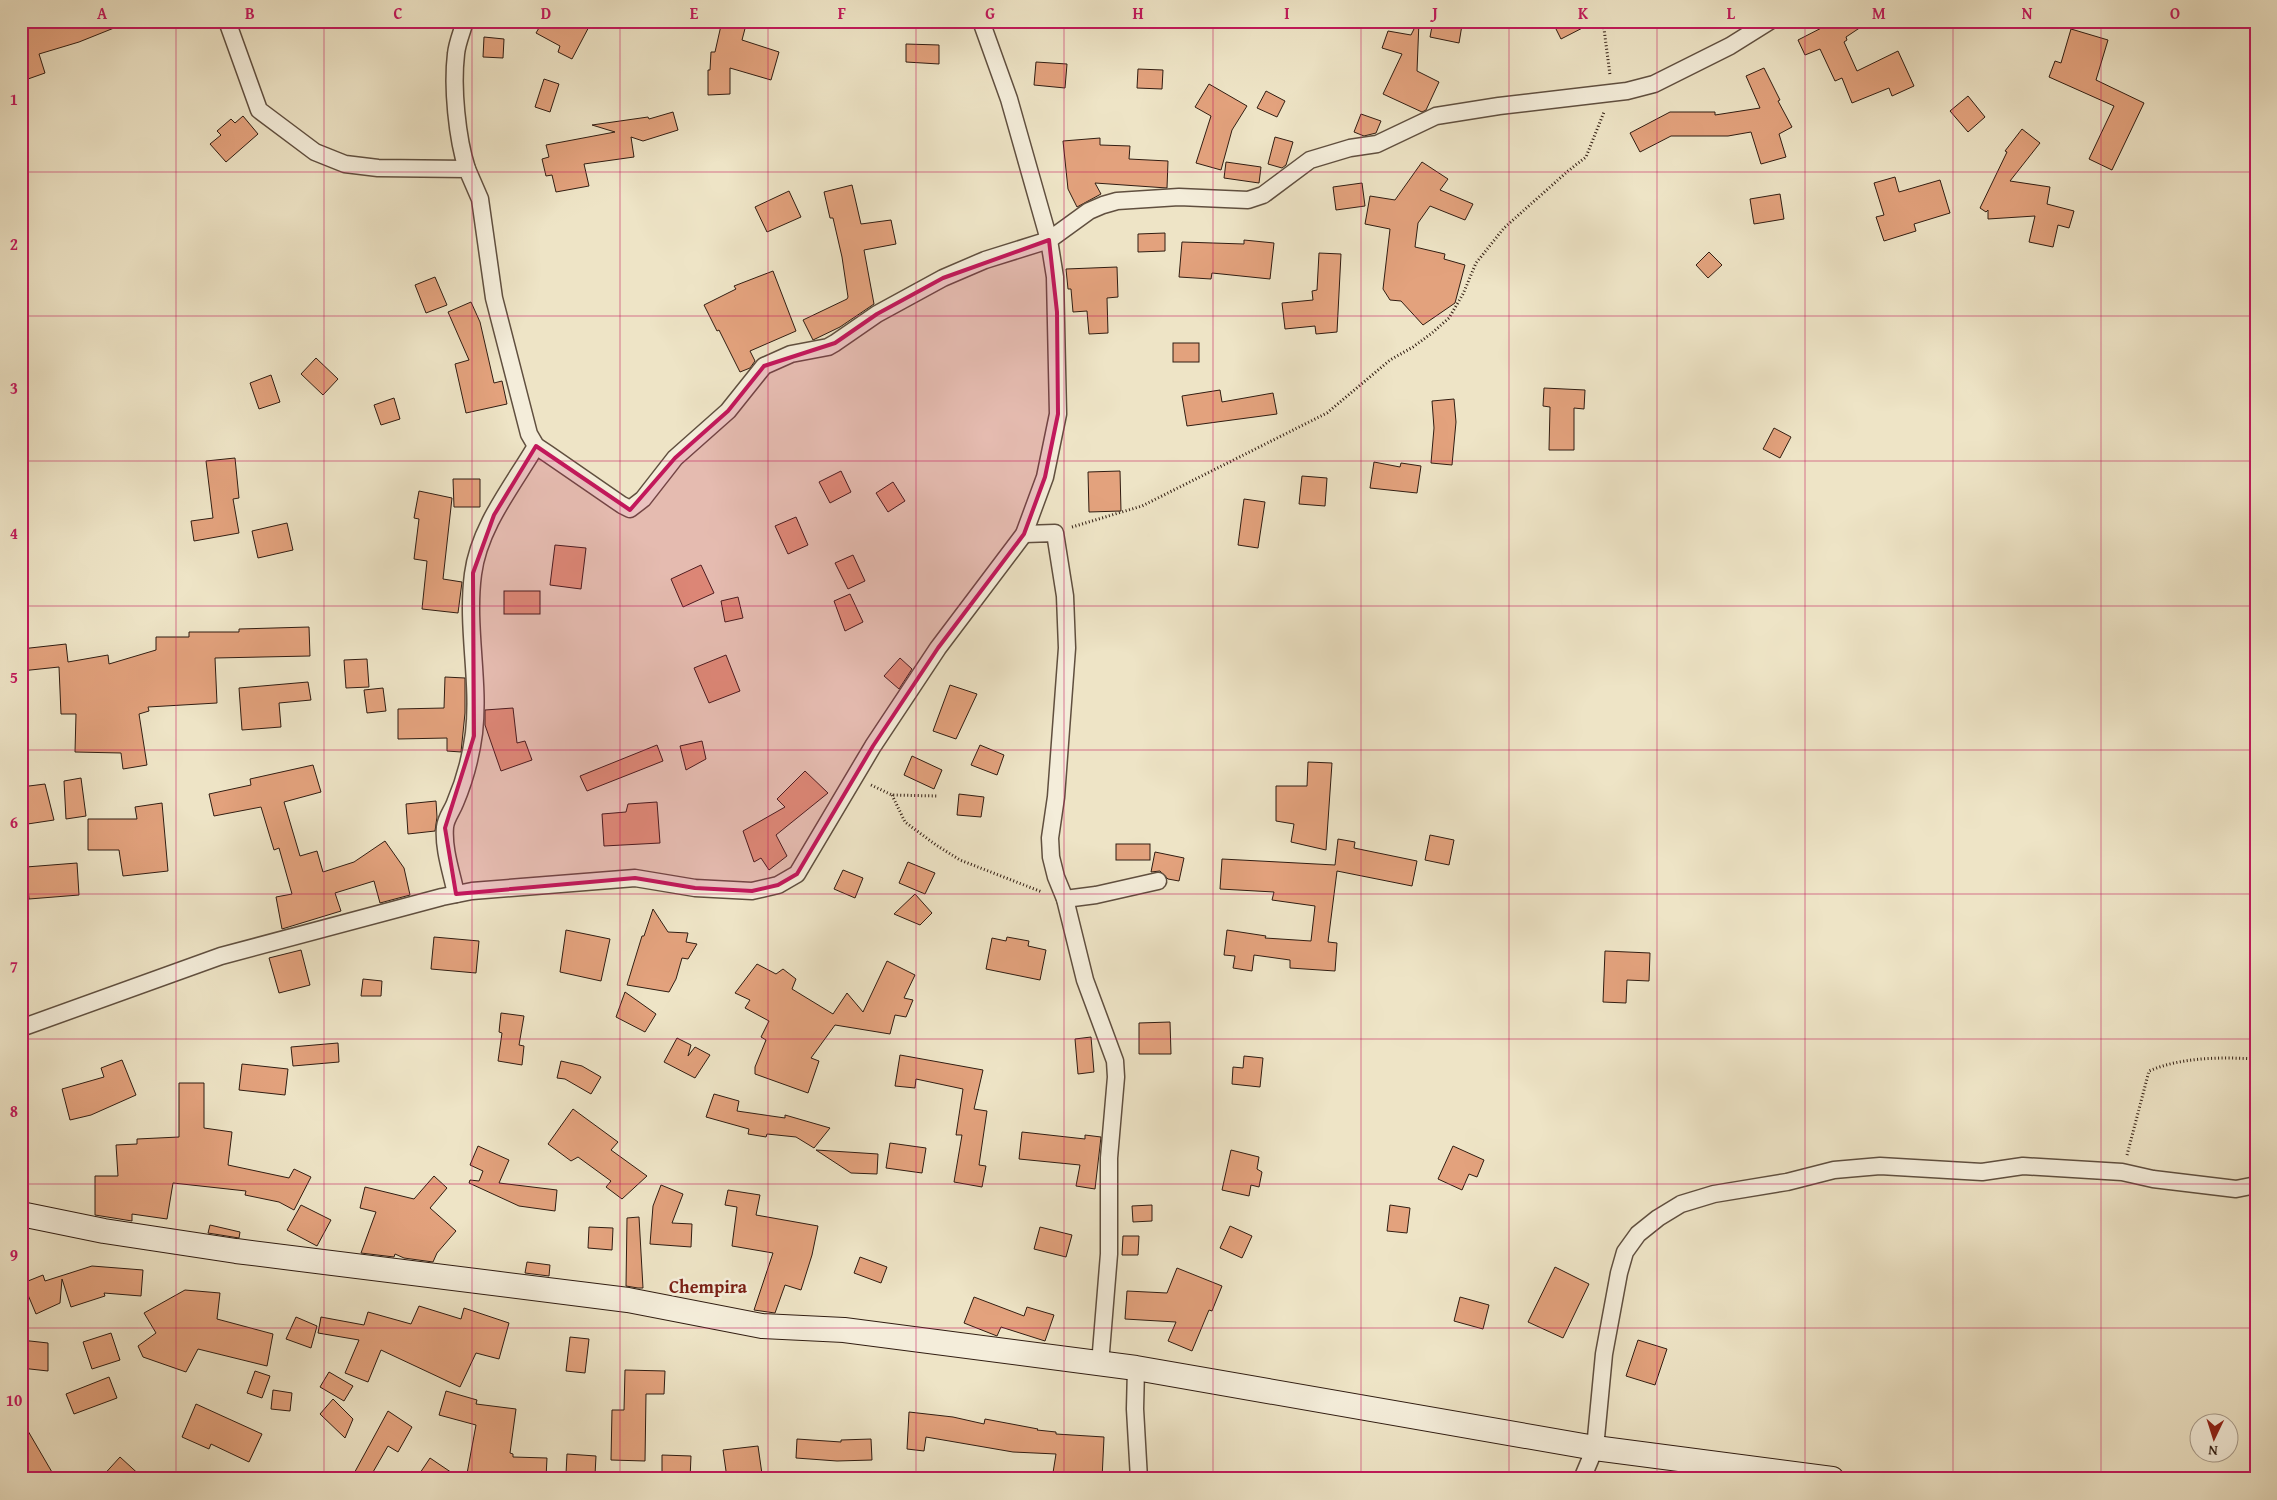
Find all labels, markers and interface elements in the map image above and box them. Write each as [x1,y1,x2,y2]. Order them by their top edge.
text: A [97,1,108,25]
text: B [245,1,255,25]
text: C [393,1,403,25]
text: D [541,1,551,25]
text: E [690,1,699,25]
text: F [838,1,846,25]
text: G [985,1,995,25]
text: H [1132,1,1144,25]
text: I [1284,1,1290,25]
text: J [1429,1,1438,25]
text: K [1578,1,1589,25]
text: L [1727,1,1736,25]
text: M [1872,1,1886,25]
text: N [2022,1,2033,25]
text: O [2170,1,2180,25]
text: 1 [10,87,18,111]
text: 2 [10,232,18,256]
text: 3 [10,376,18,400]
text: 4 [10,521,18,545]
text: 5 [10,665,18,689]
text: 6 [10,810,18,834]
text: 7 [10,954,18,978]
text: 8 [10,1099,18,1123]
text: 9 [10,1243,18,1267]
district label: Chempira [669,1273,748,1300]
text: 10 [6,1388,22,1412]
north arrow [2190,1412,2240,1462]
text: N [2207,1441,2218,1461]

